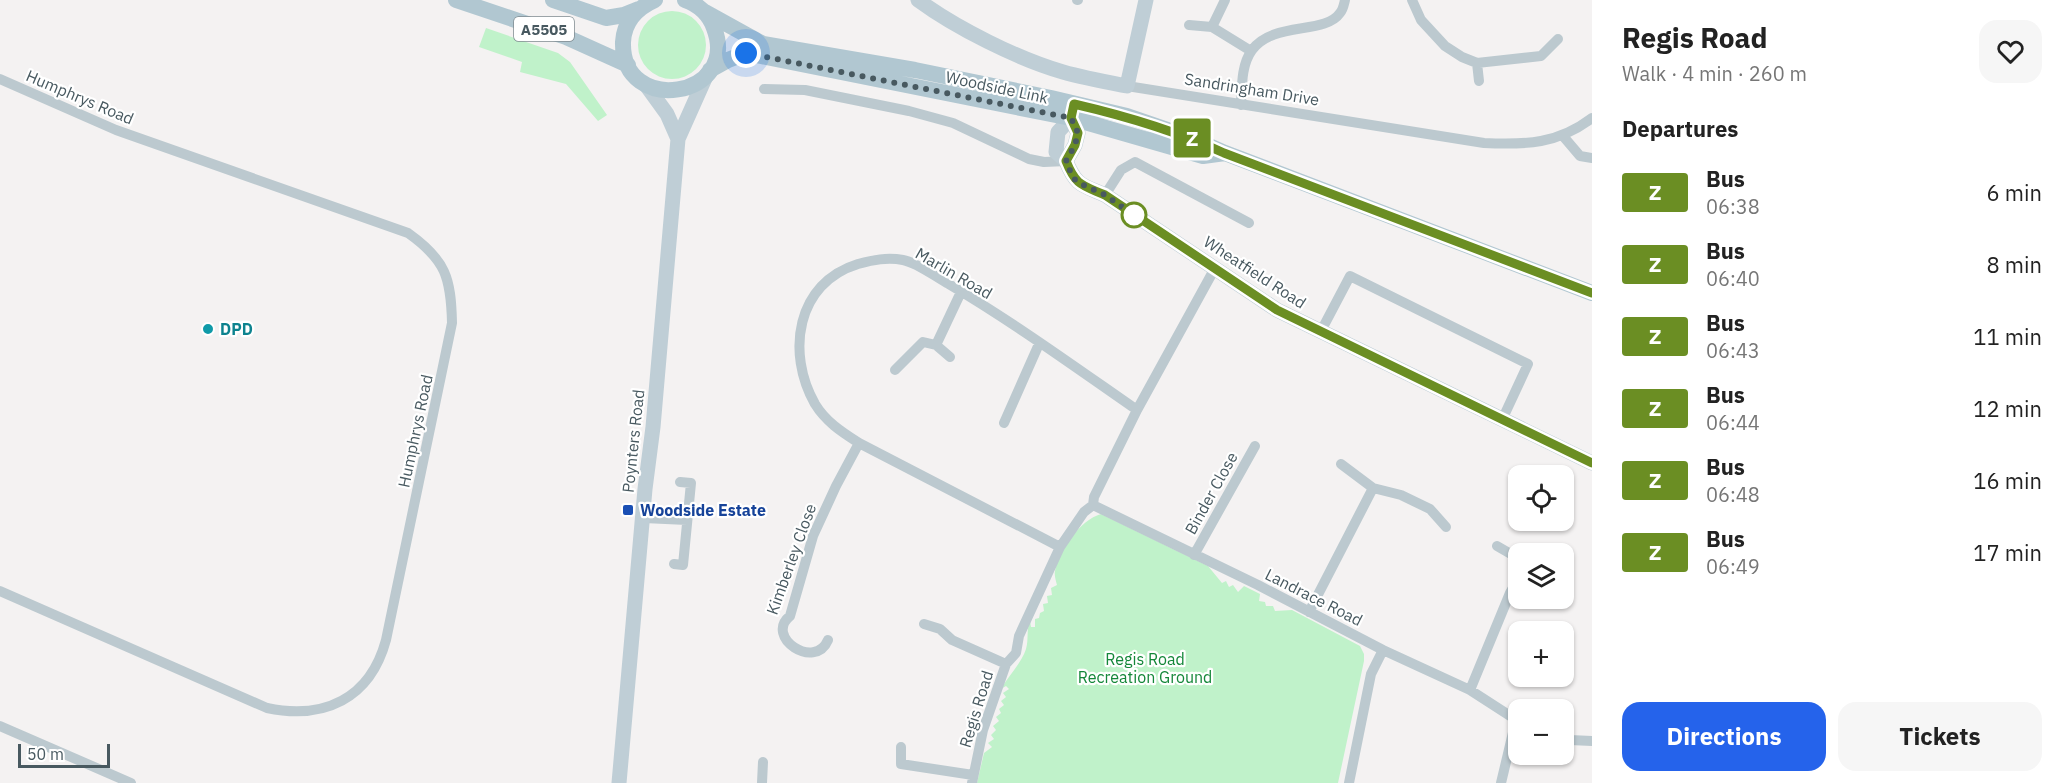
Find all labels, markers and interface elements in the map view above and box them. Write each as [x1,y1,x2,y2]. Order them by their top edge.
road number: A5505 [514,17,574,41]
text: Regis Road [1622,19,1768,56]
button: heart [1979,20,2042,83]
your location [731,38,761,68]
text: Walk · 4 min · 260 m [1622,60,1807,87]
street label: Humphrys Road [23,65,137,129]
street label: Woodside Link [944,66,1051,108]
street label: Sandringham Drive [1183,68,1321,110]
text: Departures [1622,114,1738,143]
line badge: Z [1172,118,1212,158]
text: Z [1186,124,1198,152]
text: Bus [1706,164,1745,193]
text: Z [1649,178,1661,206]
text: 6 min [1986,178,2042,207]
text: 06:38 [1706,193,1760,220]
unlabelled marker [1121,202,1147,228]
street label: Wheatfield Road [1200,231,1310,313]
text: Bus [1706,236,1745,265]
street label: Marlin Road [912,243,996,303]
text: Z [1649,250,1661,278]
text: 8 min [1986,250,2042,279]
text: 06:40 [1706,265,1760,292]
text: Bus [1706,308,1745,337]
place label: DPD [220,319,253,339]
marker: DPD [201,322,215,336]
text: Z [1649,322,1661,350]
text: 11 min [1973,322,2042,351]
text: 06:43 [1706,337,1760,364]
street label: Humphrys Road [393,373,437,489]
text: Bus [1706,380,1745,409]
street label: Poynters Road [618,388,648,494]
text: Z [1649,394,1661,422]
text: 12 min [1973,394,2042,423]
text: 06:44 [1706,409,1760,436]
street label: Binder Close [1180,448,1242,538]
text: Bus [1706,452,1745,481]
map controls [1508,465,1574,765]
button: locate [1508,465,1574,531]
text: Z [1649,466,1661,494]
text: 16 min [1973,466,2042,495]
text: 06:48 [1706,481,1760,508]
place label: Woodside Estate [640,500,766,520]
street label: Kimberley Close [762,501,820,617]
marker: Woodside Estate [621,503,635,517]
text: Bus [1706,524,1745,553]
text: Z [1649,538,1661,566]
text: 17 min [1973,538,2042,567]
button: layers [1508,543,1574,609]
text: 06:49 [1706,553,1760,580]
street label: Landrace Road [1262,564,1366,630]
button: + [1508,621,1574,687]
park label: Regis Road Recreation Ground [1078,649,1212,687]
street label: Regis Road [955,668,997,750]
button: − [1508,699,1574,765]
button: Directions [1622,702,1826,771]
button: Tickets [1838,702,2042,771]
scale bar [18,741,110,768]
text: 50 m [27,744,64,764]

